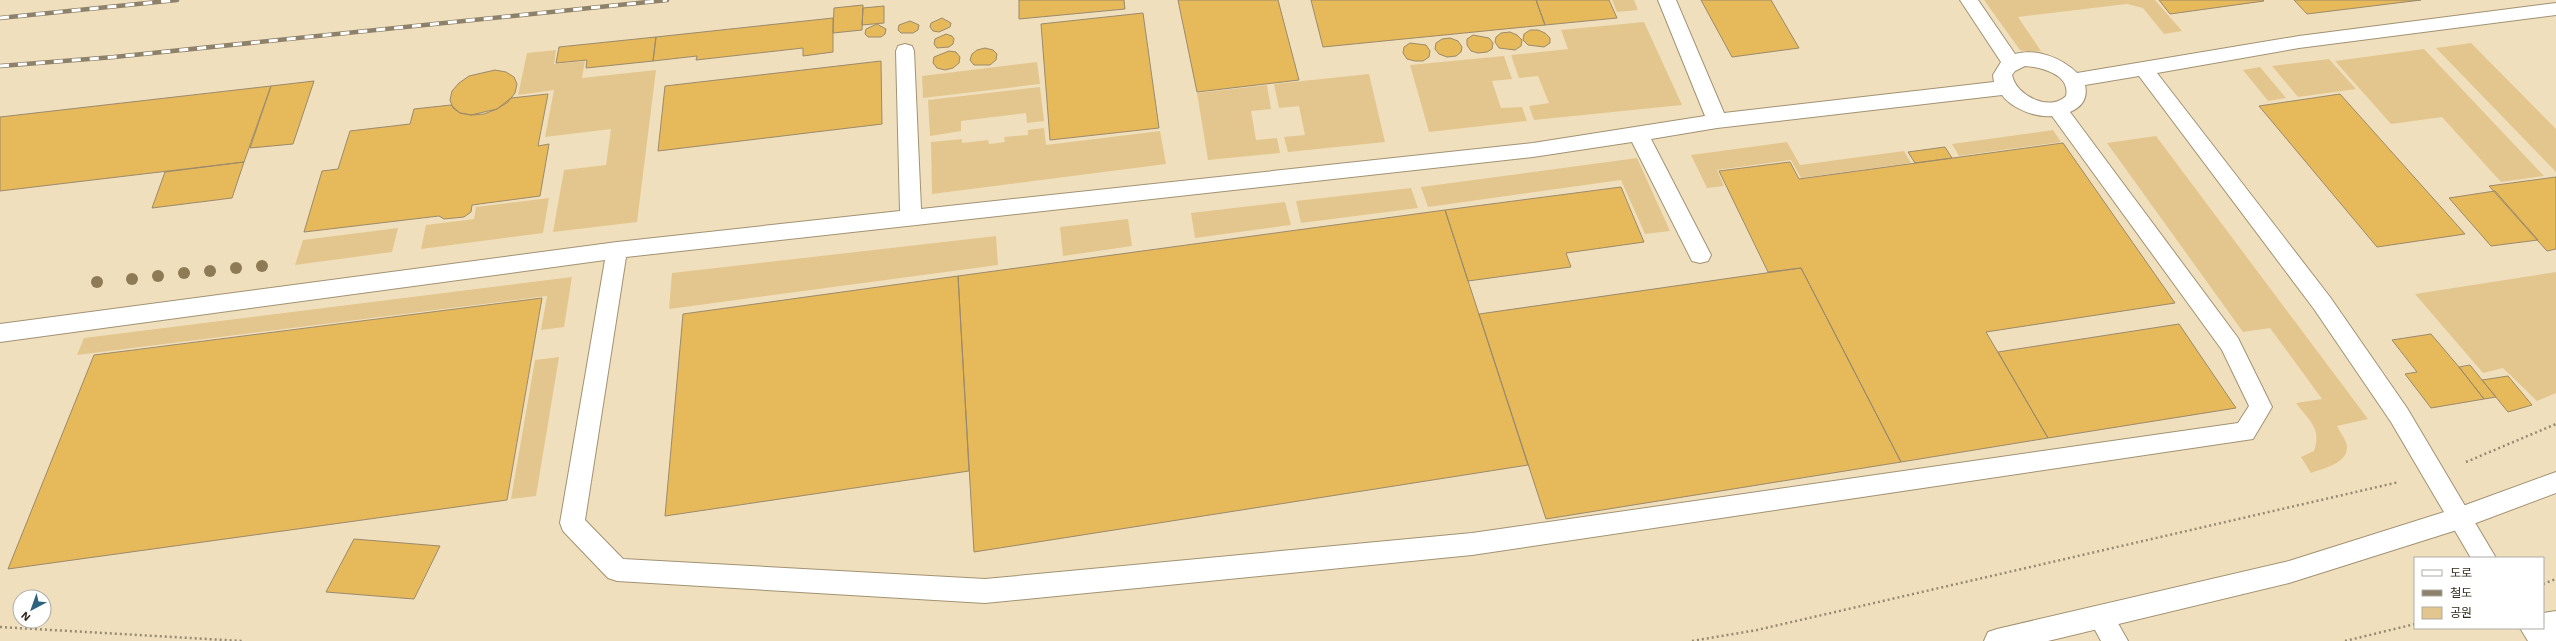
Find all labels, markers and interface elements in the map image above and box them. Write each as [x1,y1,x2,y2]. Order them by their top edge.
legend [2414,557,2544,629]
text: 도로 [2450,566,2472,580]
text: 철도 [2450,586,2472,600]
north arrow [12,589,52,629]
text: 공원 [2450,606,2472,620]
text: N [18,609,33,624]

